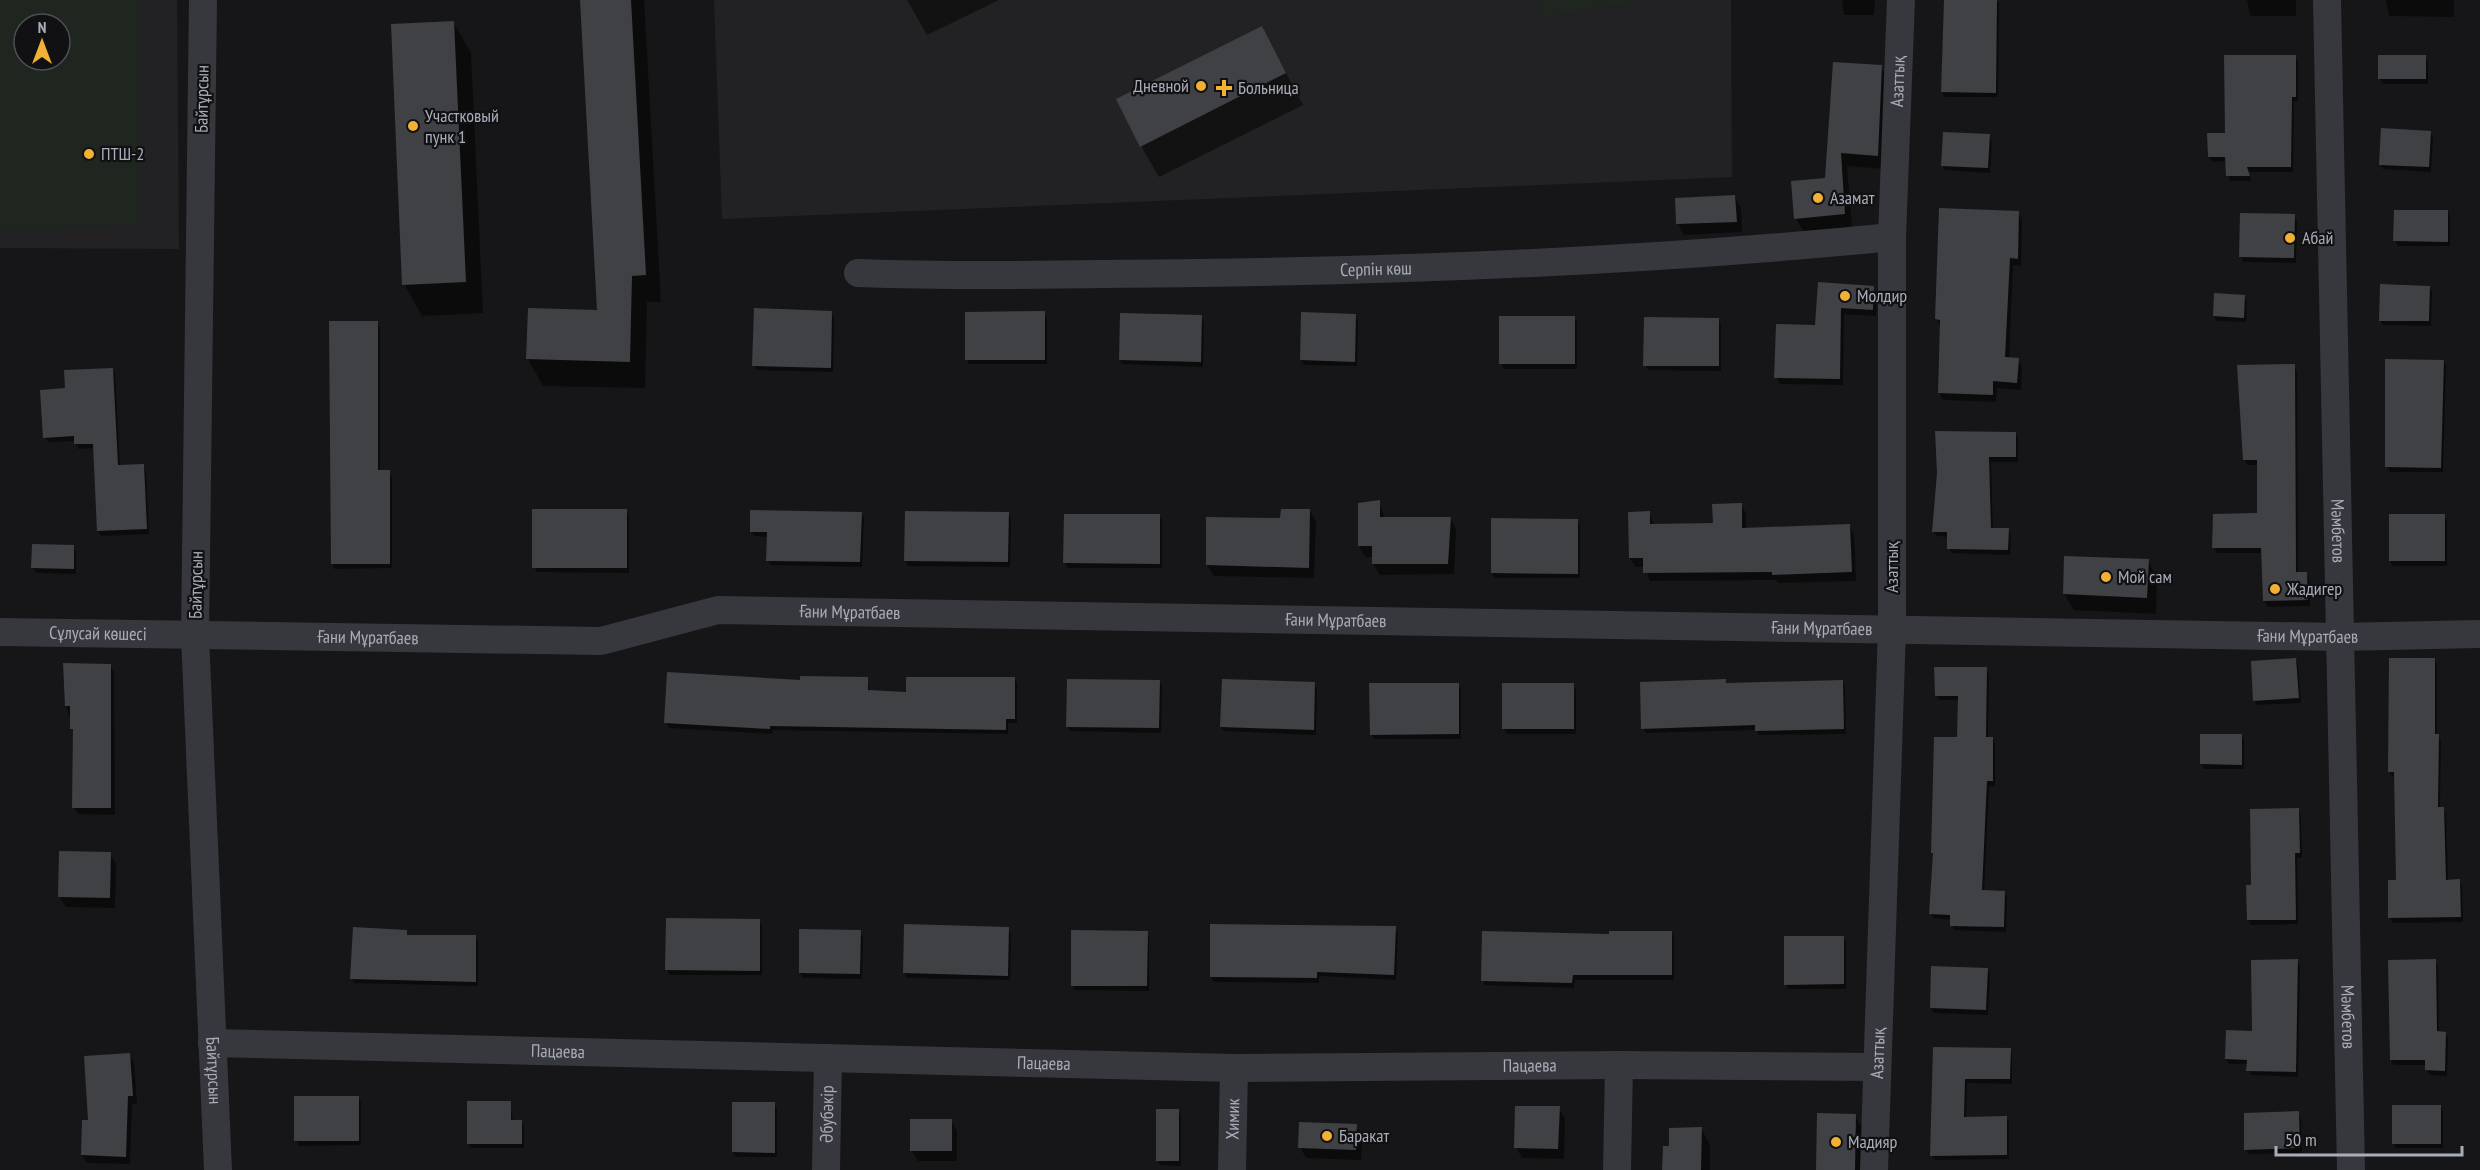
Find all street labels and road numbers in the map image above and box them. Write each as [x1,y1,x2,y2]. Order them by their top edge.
street label: Азаттық [1885,55,1910,107]
street label: Байтұрсын [189,65,214,133]
street label: Серпін көш [1340,256,1412,281]
street label: Мәмбетов [2326,499,2351,563]
street label: Азаттық [1880,541,1903,593]
street label: Байтұрсын [183,551,208,619]
street label: Ғани Мұратбаев [799,599,901,624]
street label: Ғани Мұратбаев [1285,607,1387,632]
street label: Ғани Мұратбаев [1771,616,1873,640]
street label: Сұлусай көшесі [49,621,147,645]
street label: Ғани Мұратбаев [2257,624,2358,648]
street label: Ғани Мұратбаев [317,625,419,649]
street label: Мәмбетов [2336,985,2361,1049]
street label: Азаттық [1865,1026,1890,1079]
street label: Байтұрсын [201,1036,227,1105]
street label: Пацаева [531,1039,585,1063]
street label: Пацаева [1017,1051,1071,1075]
street label: Пацаева [1503,1053,1557,1077]
street label: Әбубәкір [814,1085,839,1143]
street label: Химик [1221,1098,1244,1140]

